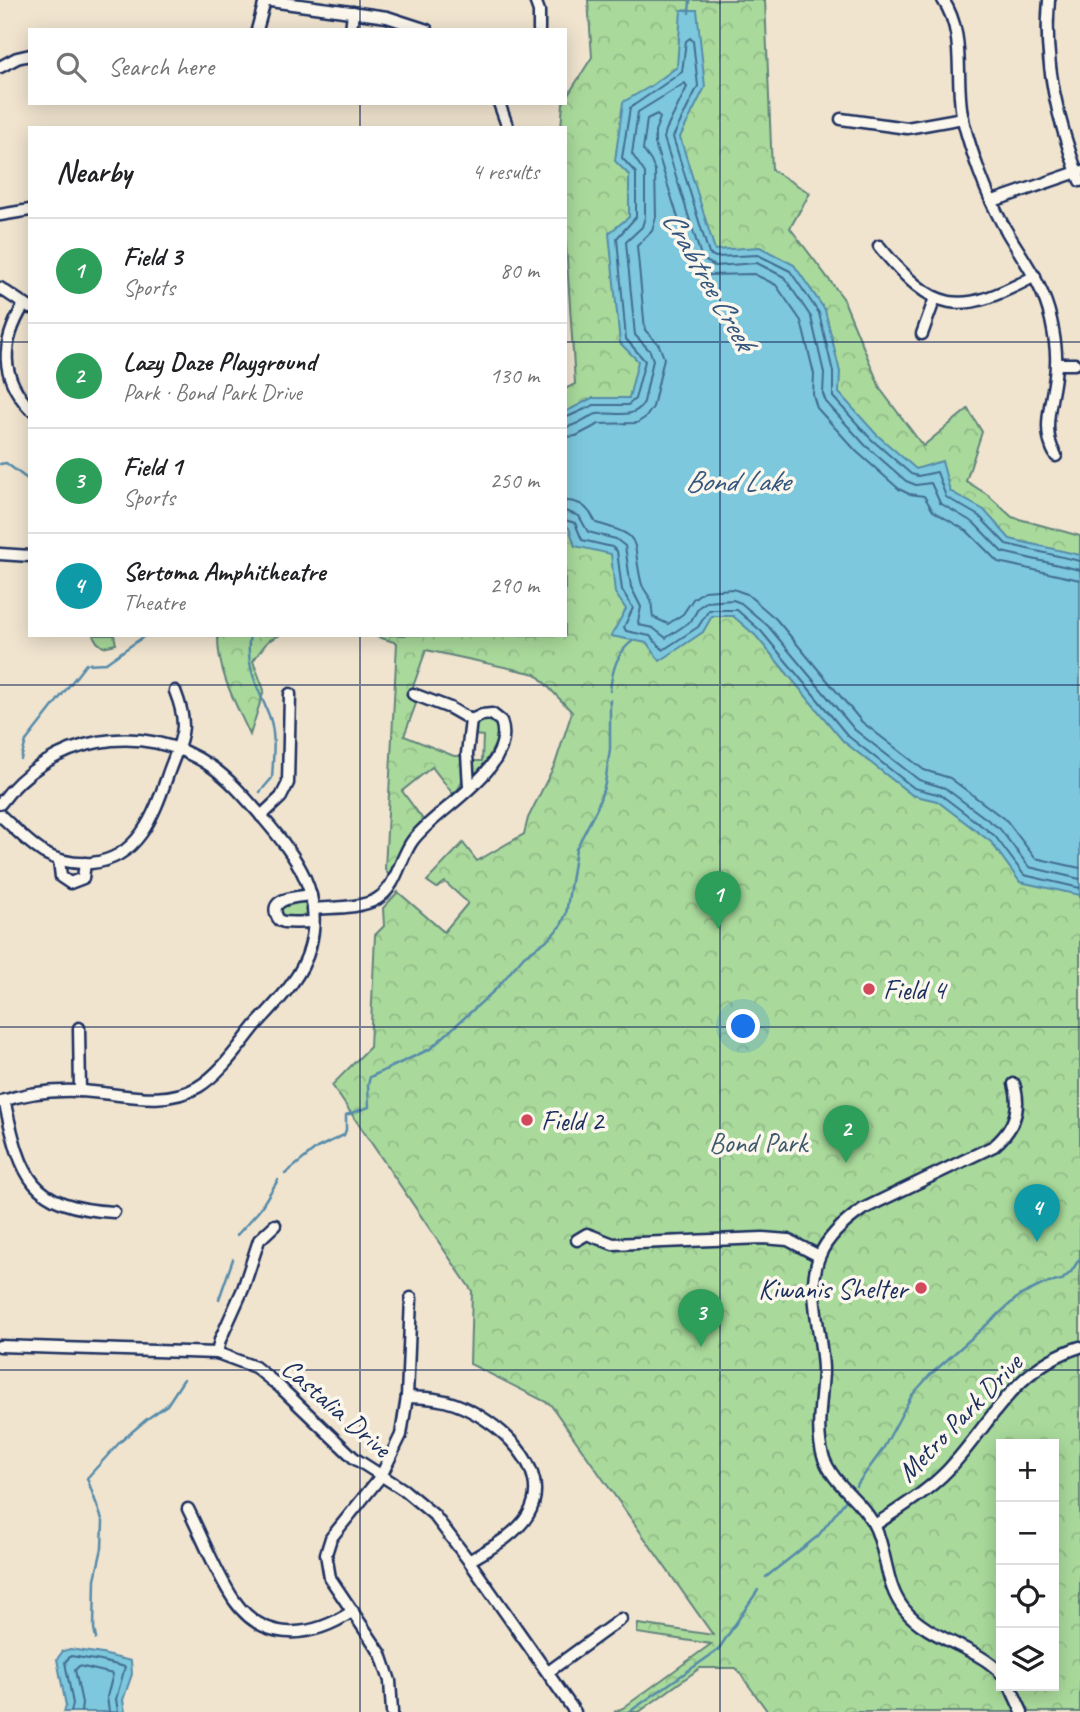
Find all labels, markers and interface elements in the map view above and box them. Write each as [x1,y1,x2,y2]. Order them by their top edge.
search box [28,28,567,105]
icon: search [52,48,90,86]
text: Search here [108,50,214,83]
text: Nearby [56,153,132,191]
text: 4 results [472,157,539,186]
water label: Crabtree Creek [654,204,767,361]
text: Field 3 [123,240,182,273]
text: 1 [74,256,84,285]
text: 80 m [500,256,539,285]
text: Sports [123,273,175,302]
text: Lazy Daze Playground [123,345,316,378]
text: 2 [74,361,84,390]
text: 130 m [490,361,539,390]
text: Park · Bond Park Drive [123,378,302,407]
text: Field 1 [123,450,182,483]
water label: Bond Lake [685,462,793,500]
text: 3 [74,466,84,495]
text: 250 m [490,466,539,495]
text: Sports [123,483,175,512]
text: Sertoma Amphitheatre [123,555,325,588]
text: 4 [74,571,84,600]
text: 290 m [490,571,539,600]
text: Theatre [123,588,185,617]
pin: 1 [695,871,741,929]
place label: Field 4 [883,972,948,1007]
marker: Field 4 [861,981,877,997]
your location [726,1009,760,1043]
place label: Field 2 [541,1103,606,1138]
pin: 2 [823,1105,869,1163]
marker: Field 2 [519,1112,535,1128]
park label: Bond Park [709,1125,810,1160]
pin: 4 [1014,1184,1060,1242]
place label: Kiwanis Shelter [758,1271,910,1306]
marker: Kiwanis Shelter [913,1280,929,1296]
pin: 3 [678,1289,724,1347]
street label: Metro Park Drive [889,1344,1031,1489]
street label: Castalia Drive [274,1350,400,1466]
map controls [996,1439,1059,1691]
button: + [996,1439,1059,1502]
button: − [996,1502,1059,1565]
button: locate [996,1565,1059,1628]
button: layers [996,1628,1059,1691]

